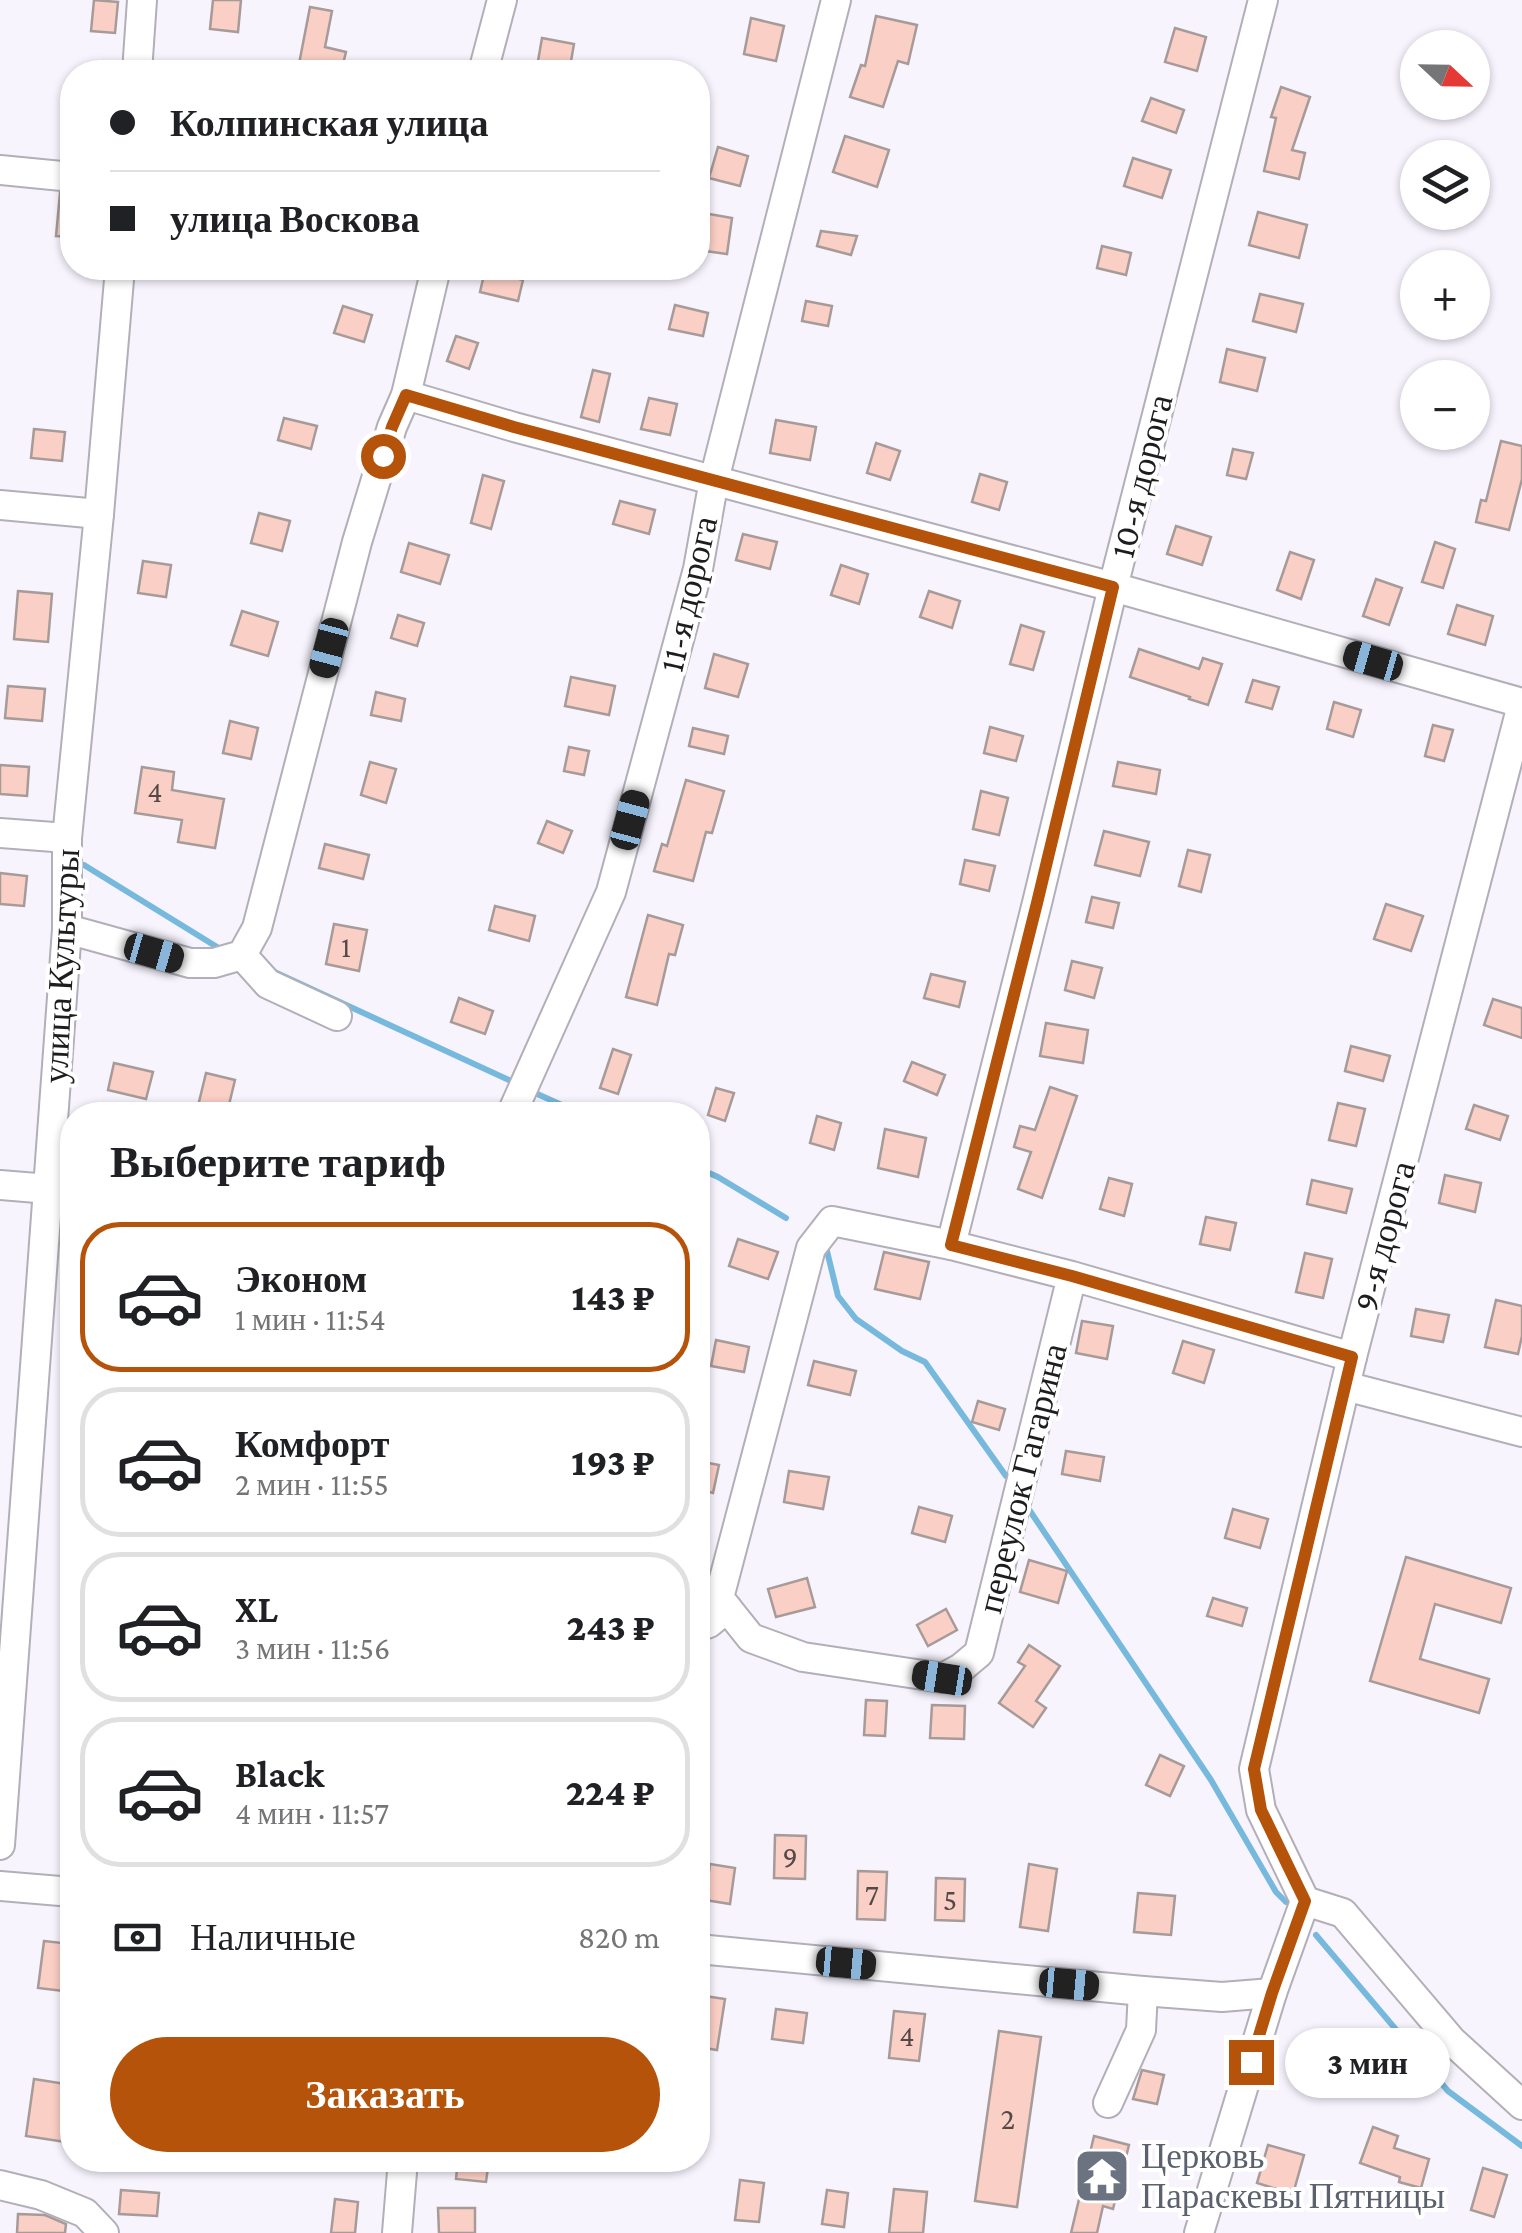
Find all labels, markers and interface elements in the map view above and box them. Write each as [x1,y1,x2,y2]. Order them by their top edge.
north arrow [1400,30,1490,120]
map controls [1400,30,1490,450]
text: Колпинская улица [170,102,488,144]
button: layers [1400,140,1490,230]
text: улица Воскова [170,198,420,240]
button: + [1400,250,1490,340]
button: − [1400,360,1490,450]
street label: 10-я дорога [1102,390,1181,562]
route start [361,434,406,479]
street label: 11-я дорога [652,512,725,676]
car [307,615,351,681]
car [1340,638,1406,684]
house number: 4 [147,775,163,808]
car [608,787,652,853]
street label: улица Культуры [36,848,87,1084]
car [121,930,187,976]
house number: 1 [341,930,351,963]
text: Выберите тариф [110,1137,446,1187]
street label: 9-я дорога [1346,1157,1423,1315]
icon: car [115,1252,205,1342]
text: Эконом [235,1258,367,1300]
text: 143 ₽ [572,1276,655,1318]
text: 1 мин · 11:54 [235,1301,386,1337]
street label: переулок Гагарина [970,1339,1075,1617]
icon: car [115,1417,205,1507]
text: Комфорт [235,1423,389,1465]
text: 193 ₽ [571,1441,655,1483]
text: 2 мин · 11:55 [235,1466,389,1502]
icon: car [115,1582,205,1672]
text: XL [235,1588,278,1630]
text: 243 ₽ [566,1606,655,1648]
text: 3 мин · 11:56 [235,1630,390,1666]
car [910,1658,974,1698]
icon: car [115,1747,205,1837]
text: Black [235,1753,324,1795]
text: 224 ₽ [566,1771,655,1813]
text: 4 мин · 11:57 [235,1795,389,1831]
house number: 9 [782,1840,798,1873]
house number: 7 [865,1878,879,1911]
house number: 5 [943,1883,957,1916]
icon: cash [110,1910,165,1965]
text: Наличные [190,1916,356,1958]
text: 820 m [578,1919,660,1955]
car [815,1945,877,1981]
car [1038,1966,1100,2002]
house number: 4 [899,2019,915,2052]
callout: 3 мин [1286,2027,1451,2097]
button: Заказать [110,2037,660,2152]
route end [1229,2040,1274,2085]
text: 3 мин [1327,2045,1408,2081]
house number: 2 [1001,2102,1015,2135]
place label: Церковь Параскевы Пятницы [1141,2137,1445,2216]
temple icon: Церковь Параскевы Пятницы [1072,2146,1132,2206]

